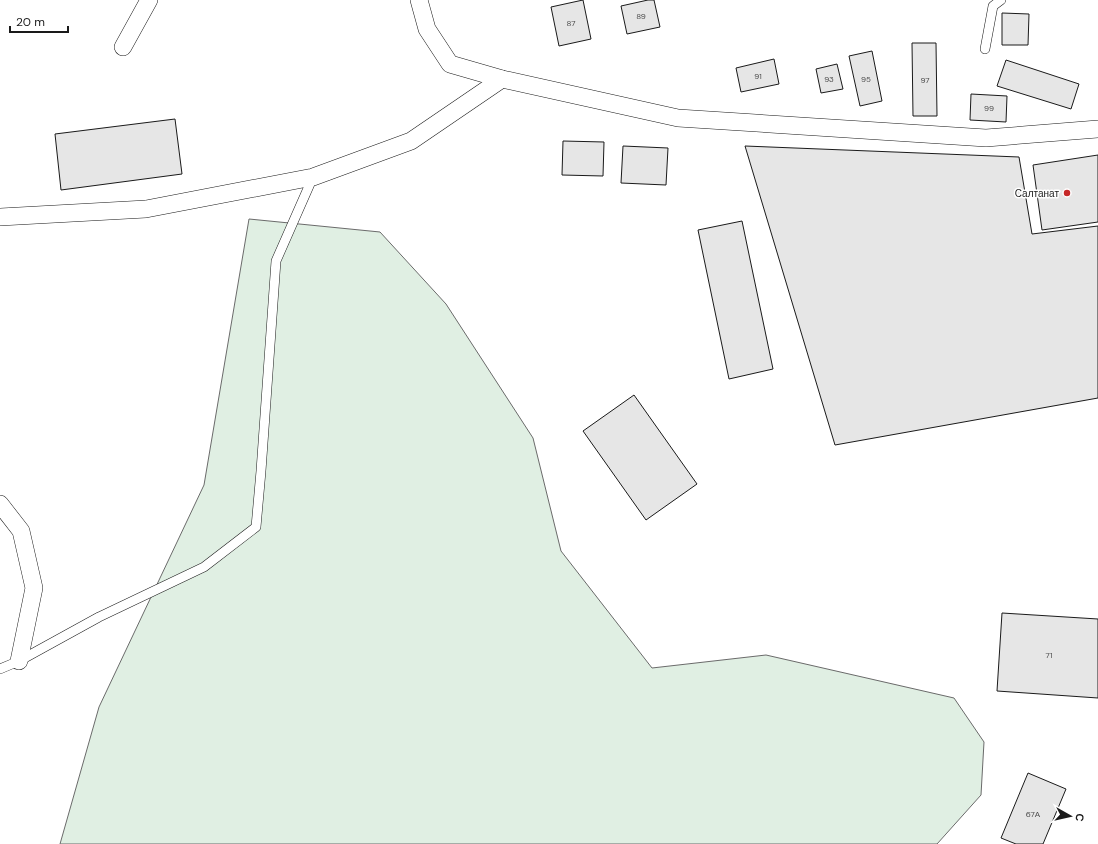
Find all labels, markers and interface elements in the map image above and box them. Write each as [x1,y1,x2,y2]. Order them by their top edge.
scale bar [10,8,68,34]
house number: 89 [636,11,646,21]
text: 20 m [16,14,45,30]
house number: 87 [567,18,575,28]
house number: 91 [754,71,762,81]
house number: 93 [824,74,834,84]
house number: 95 [861,74,871,84]
house number: 97 [920,75,930,85]
house number: 99 [984,103,994,113]
place label: Салтанат [1015,187,1059,200]
marker: Салтанат [1062,188,1072,198]
house number: 71 [1046,650,1052,660]
north arrow [1050,796,1090,836]
house number: 67А [1026,809,1041,819]
text: С [1072,812,1087,822]

